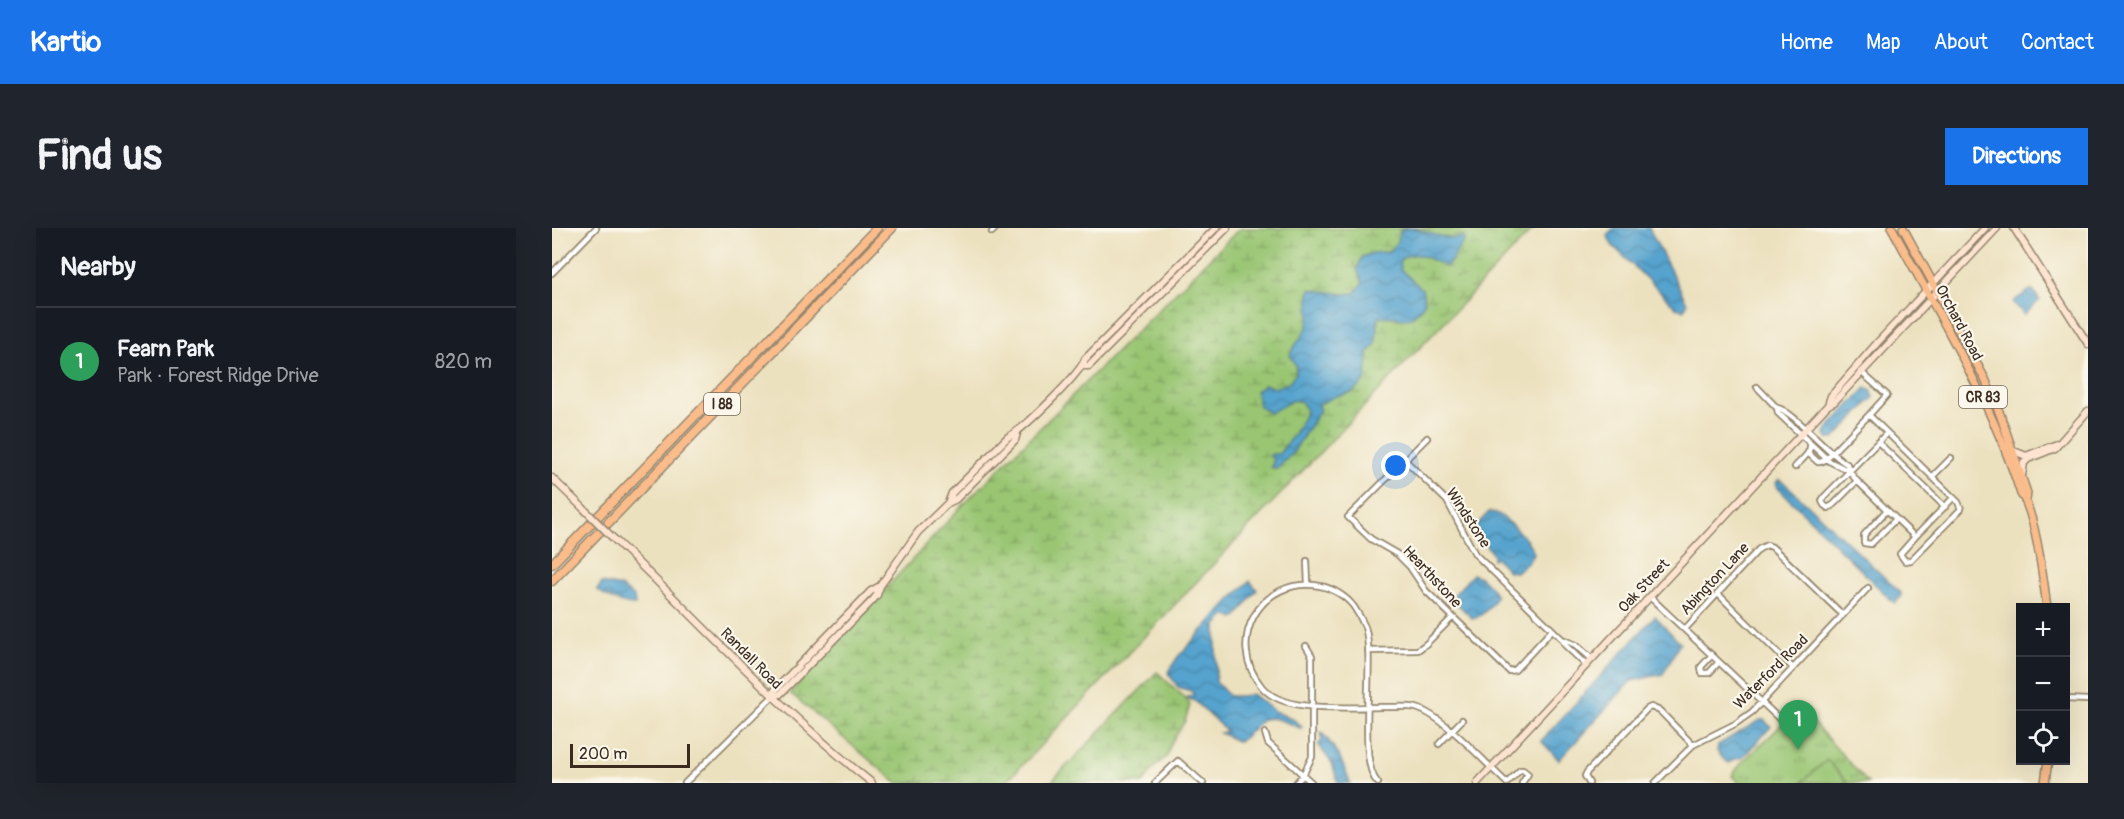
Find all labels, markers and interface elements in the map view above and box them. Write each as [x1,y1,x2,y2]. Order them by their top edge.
text: Kartio [30,25,101,60]
text: Home [1780,29,1833,56]
text: Map [1866,29,1901,56]
text: About [1934,29,1988,56]
text: Contact [2021,29,2094,56]
button: Directions [1945,128,2088,185]
text: Find us [36,130,162,182]
text: Nearby [60,251,136,283]
street label: Orchard Road [1931,282,1987,364]
text: Fearn Park [117,335,214,363]
text: 1 [76,349,83,374]
text: 820 m [435,349,492,374]
text: Park · Forest Ridge Drive [117,363,319,388]
road number: CR 83 [1959,386,2007,408]
road number: I 88 [704,393,740,415]
your location [1381,451,1410,480]
street label: Windstone [1442,484,1495,552]
street label: Abington Lane [1677,538,1754,619]
street label: Hearthstone [1398,542,1466,613]
street label: Oak Street [1614,554,1674,617]
map controls [2016,603,2070,765]
button: + [2016,603,2070,657]
street label: Randall Road [716,624,786,694]
street label: Waterford Road [1730,631,1812,713]
button: − [2016,657,2070,711]
pin: 1 [1778,700,1818,750]
button: locate [2016,711,2070,765]
scale bar [570,741,690,768]
text: 200 m [579,744,627,764]

